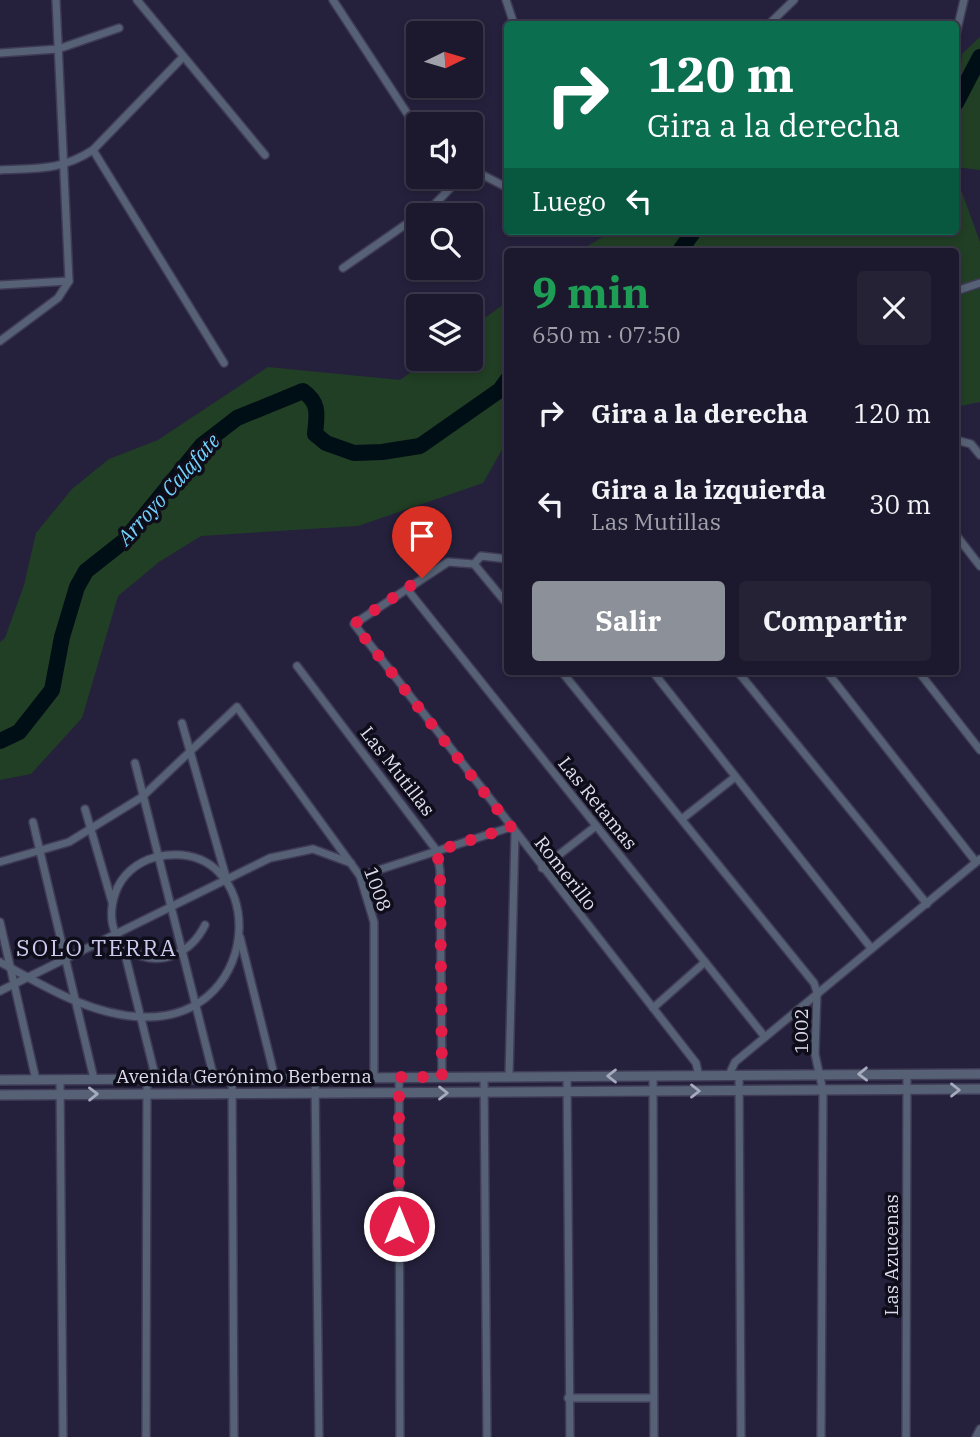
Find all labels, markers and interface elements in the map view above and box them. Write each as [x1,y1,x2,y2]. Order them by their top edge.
north arrow [406,21,483,98]
map controls [406,21,483,371]
text: 120 m [647,42,794,105]
icon: right [532,49,623,140]
text: Gira a la derecha [647,104,901,146]
button: sound [406,112,483,189]
icon: left [620,182,658,220]
text: Luego [532,184,606,218]
button: search [406,203,483,280]
text: 9 min [532,265,650,320]
button: close [857,271,931,345]
button: layers [406,294,483,371]
text: 650 m · 07:50 [532,319,681,349]
icon: right [532,394,570,432]
text: Gira a la derecha [591,396,808,430]
text: 120 m [853,396,931,430]
water label: Arroyo Calafate [109,427,226,552]
text: Gira a la izquierda [591,472,826,506]
icon: left [532,485,570,523]
text: 30 m [869,487,931,521]
pin [392,506,452,578]
text: Las Mutillas [591,506,721,536]
icon: arrive [403,517,441,555]
button: Salir [532,581,725,661]
button: Compartir [739,581,931,661]
street label: Las Mutillas [355,721,441,821]
street label: Las Retamas [553,752,643,854]
street label: Romerillo [529,831,603,915]
street label: 1008 [359,863,397,915]
district label: SOLO TERRA [16,932,178,962]
street label: 1002 [789,1008,813,1054]
street label: Avenida Gerónimo Berberna [116,1064,372,1088]
one-way arrow [857,1067,868,1082]
one-way arrow [606,1068,617,1084]
one-way arrow [950,1082,961,1097]
one-way arrow [690,1083,700,1099]
one-way arrow [438,1085,448,1101]
one-way arrow [88,1086,98,1102]
position arrow [362,1189,436,1263]
street label: Las Azucenas [879,1194,903,1316]

